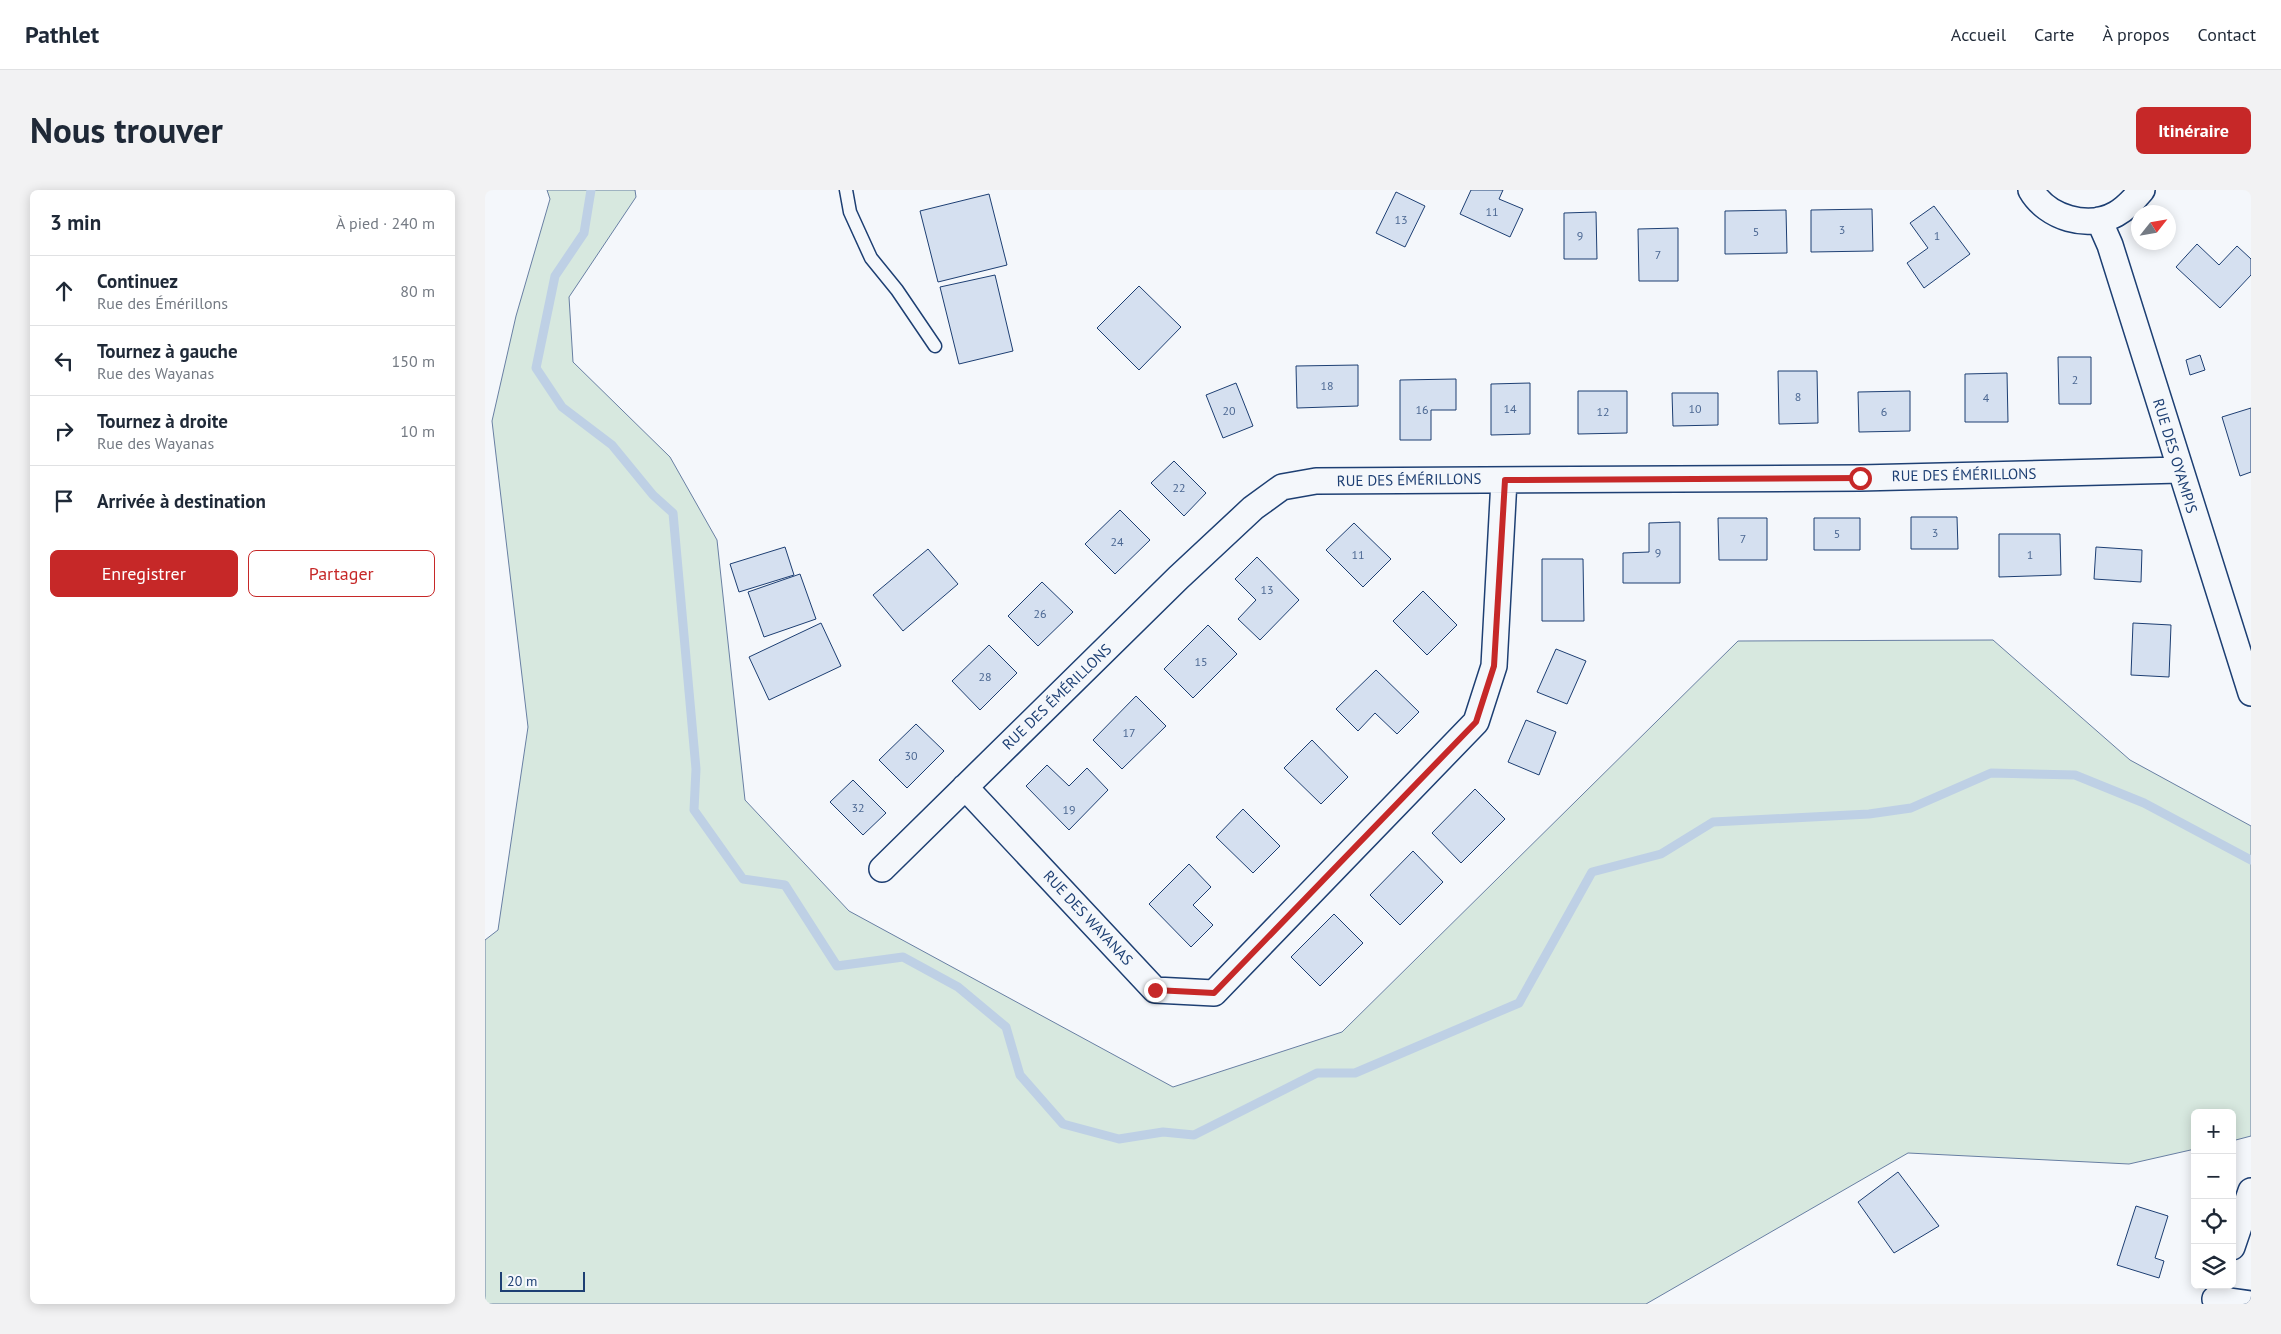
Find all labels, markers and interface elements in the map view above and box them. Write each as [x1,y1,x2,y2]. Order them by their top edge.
text: Pathlet [25,19,99,50]
text: Accueil [1951,23,2006,46]
text: Carte [2034,23,2075,46]
text: À propos [2103,23,2170,46]
text: Contact [2198,23,2256,46]
text: Nous trouver [30,107,223,153]
button: Itinéraire [2136,107,2251,154]
house number: 11 [1485,204,1499,219]
north arrow [2131,205,2176,250]
text: 3 min [50,209,101,236]
house number: 13 [1394,212,1408,227]
text: À pied · 240 m [336,213,435,233]
house number: 3 [1839,222,1845,237]
house number: 5 [1753,224,1759,239]
house number: 9 [1577,228,1583,243]
house number: 1 [1934,228,1940,243]
house number: 7 [1655,247,1661,262]
text: Continuez [97,269,178,293]
icon: ahead [50,277,78,305]
text: 80 m [400,281,435,301]
text: Rue des Émérillons [97,293,228,313]
text: Tournez à gauche [97,339,238,363]
icon: left [50,347,78,375]
text: 150 m [392,351,435,371]
text: Rue des Wayanas [97,363,214,383]
house number: 2 [2072,372,2078,387]
house number: 18 [1320,378,1334,393]
house number: 8 [1795,389,1801,404]
house number: 4 [1983,390,1990,405]
street label: RUE DES OYAMPIS [2149,396,2202,516]
house number: 14 [1503,401,1517,416]
house number: 10 [1688,401,1702,416]
house number: 16 [1415,402,1429,417]
house number: 20 [1222,403,1236,418]
house number: 12 [1596,404,1610,419]
house number: 6 [1881,404,1887,419]
text: Tournez à droite [97,409,228,433]
icon: right [50,417,78,445]
text: 10 m [400,421,435,441]
text: Rue des Wayanas [97,433,214,453]
street label: RUE DES ÉMÉRILLONS [1892,464,2036,485]
route start [1849,467,1872,490]
street label: RUE DES ÉMÉRILLONS [1337,469,1481,490]
house number: 22 [1172,480,1186,495]
icon: arrive [50,487,78,515]
text: Arrivée à destination [97,489,266,513]
house number: 3 [1932,525,1938,540]
house number: 5 [1834,526,1840,541]
house number: 7 [1740,531,1746,546]
house number: 24 [1110,534,1124,549]
house number: 9 [1655,545,1661,560]
house number: 11 [1351,547,1365,562]
house number: 1 [2027,547,2033,562]
button: Enregistrer [50,550,238,597]
button: Partager [248,550,435,597]
house number: 13 [1260,582,1274,597]
house number: 26 [1033,606,1047,621]
street label: RUE DES ÉMÉRILLONS [998,640,1115,754]
house number: 15 [1194,654,1208,669]
house number: 28 [978,669,992,684]
house number: 17 [1122,725,1136,740]
house number: 30 [904,748,918,763]
house number: 32 [851,800,865,815]
house number: 19 [1062,802,1076,817]
street label: RUE DES WAYANAS [1039,866,1137,969]
route end [1144,979,1167,1002]
map controls [2191,1109,2236,1289]
button: + [2191,1109,2236,1154]
button: − [2191,1154,2236,1199]
button: locate [2191,1199,2236,1244]
button: layers [2191,1244,2236,1289]
scale bar [500,1269,585,1292]
text: 20 m [507,1272,537,1290]

